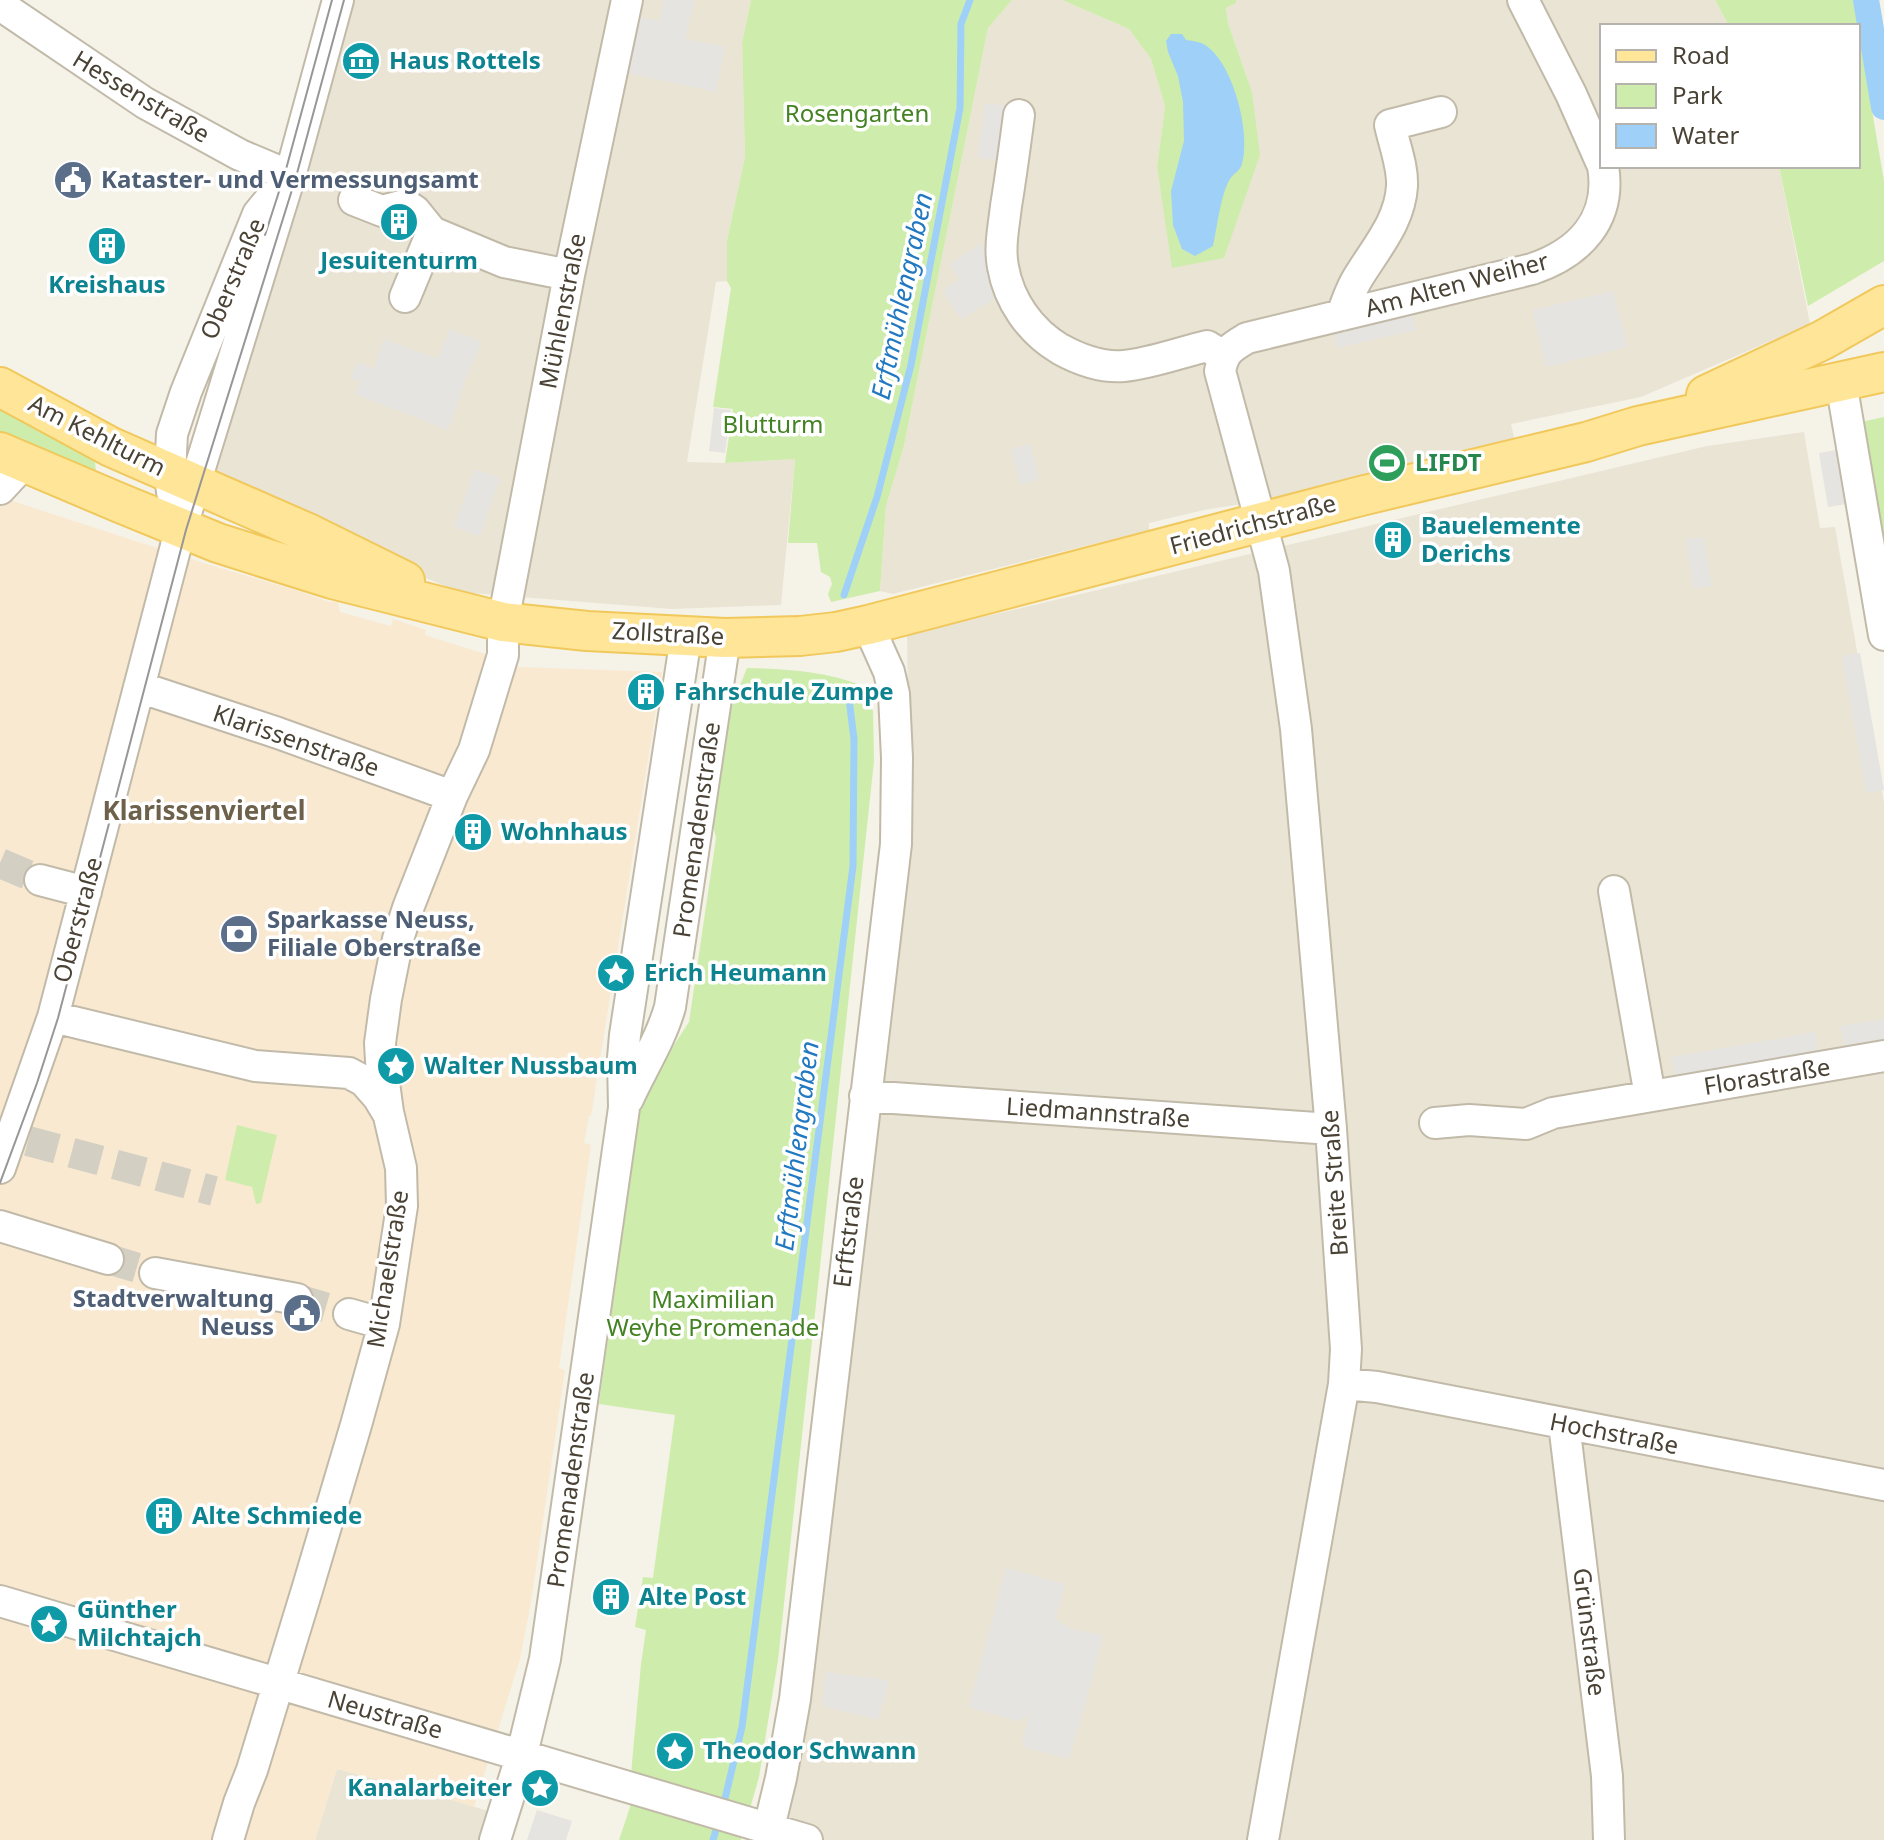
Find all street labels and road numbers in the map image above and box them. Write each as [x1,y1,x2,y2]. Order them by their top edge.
street label: Hessenstraße [67,42,216,150]
street label: Oberstraße [191,213,272,344]
street label: Mühlenstraße [530,230,593,391]
street label: Am Alten Weiher [1361,243,1552,324]
street label: Am Kehlturm [24,386,172,483]
street label: Friedrichstraße [1166,485,1339,562]
street label: Zollstraße [611,613,725,652]
street label: Klarissenstraße [209,696,384,783]
street label: Promenadenstraße [664,720,727,940]
street label: Oberstraße [44,853,109,986]
street label: Florastraße [1701,1049,1832,1102]
street label: Liedmannstraße [1005,1089,1191,1134]
street label: Breite Straße [1312,1109,1355,1257]
street label: Erftstraße [824,1174,871,1289]
street label: Michaelstraße [358,1188,415,1350]
street label: Promenadenstraße [538,1370,601,1590]
street label: Hochstraße [1547,1404,1681,1461]
street label: Grünstraße [1566,1566,1615,1698]
street label: Neustraße [324,1681,447,1746]

